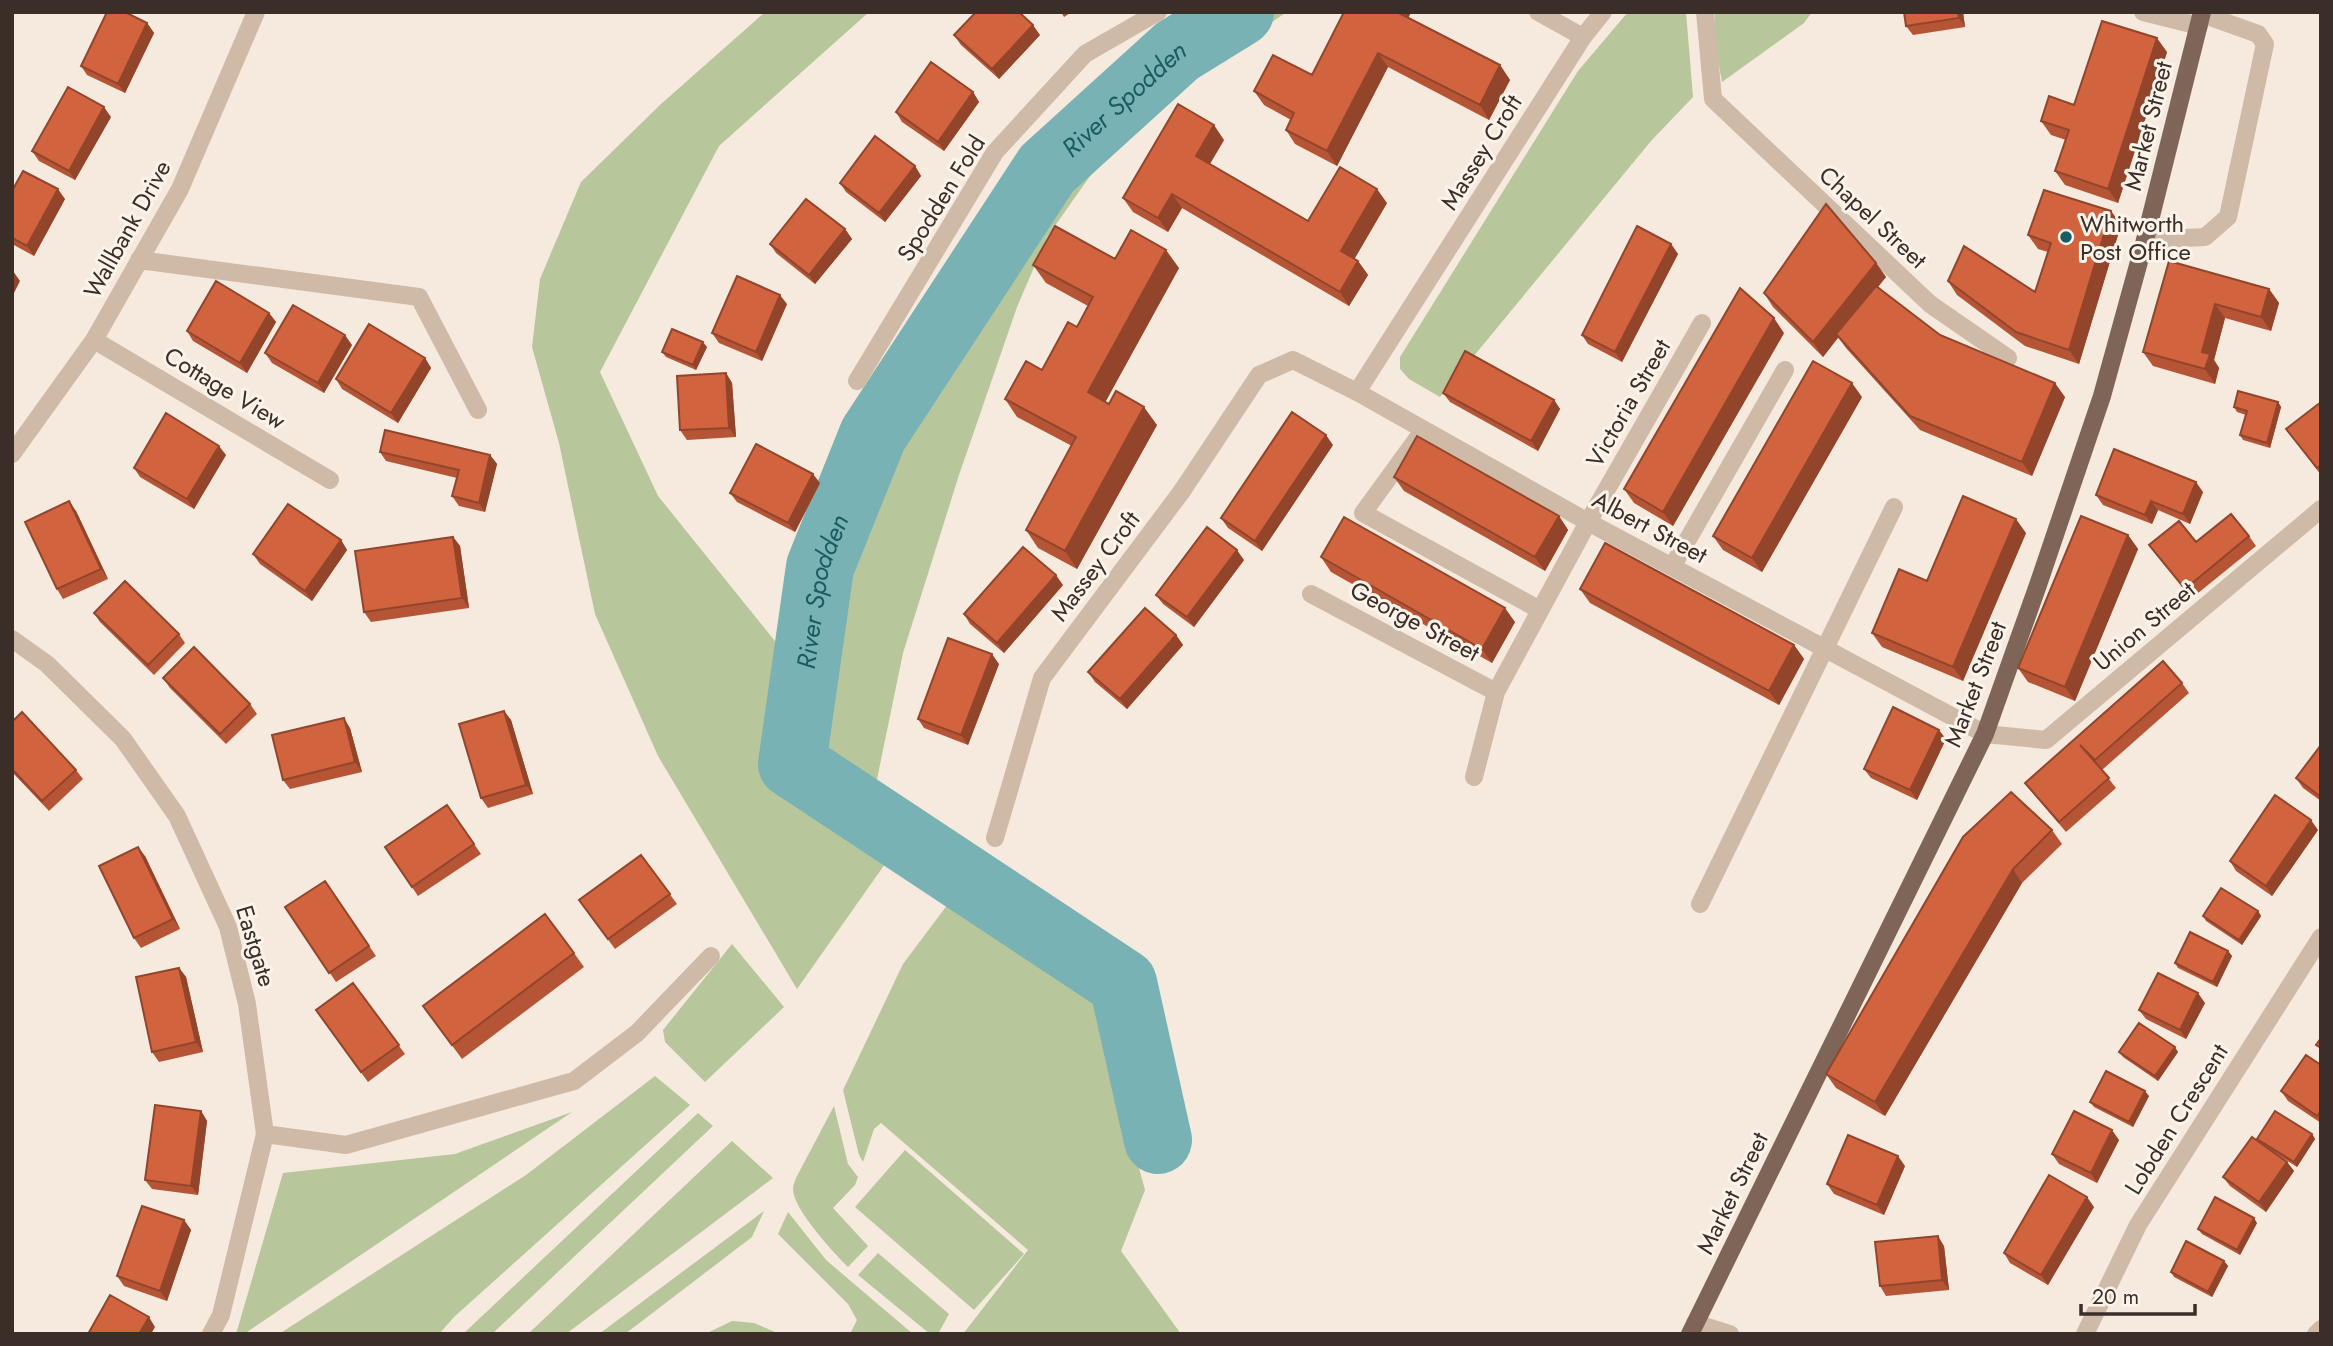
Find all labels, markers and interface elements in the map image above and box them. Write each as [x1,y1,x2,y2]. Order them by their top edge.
water label: River Spodden [1053,31,1193,166]
street label: Market Street [2115,57,2181,194]
street label: Massey Croft [1432,87,1530,216]
street label: Spodden Fold [888,128,994,268]
street label: Wallbank Drive [75,154,179,304]
street label: Chapel Street [1811,158,1935,277]
place label: Whitworth Post Office [2080,206,2191,269]
marker: Whitworth Post Office [2058,229,2074,245]
street label: Victoria Street [1577,332,1679,474]
street label: Cottage View [158,338,293,438]
street label: Albert Street [1586,482,1714,572]
street label: Massey Croft [1042,503,1148,628]
water label: River Spodden [787,509,858,671]
street label: George Street [1344,572,1486,670]
street label: Union Street [2085,573,2203,679]
street label: Market Street [1935,616,2015,752]
street label: Eastgate [227,901,285,991]
street label: Lobden Crescent [2116,1037,2237,1201]
street label: Market Street [1687,1126,1777,1260]
scale bar [2081,1272,2195,1316]
text: 20 m [2092,1282,2139,1312]

